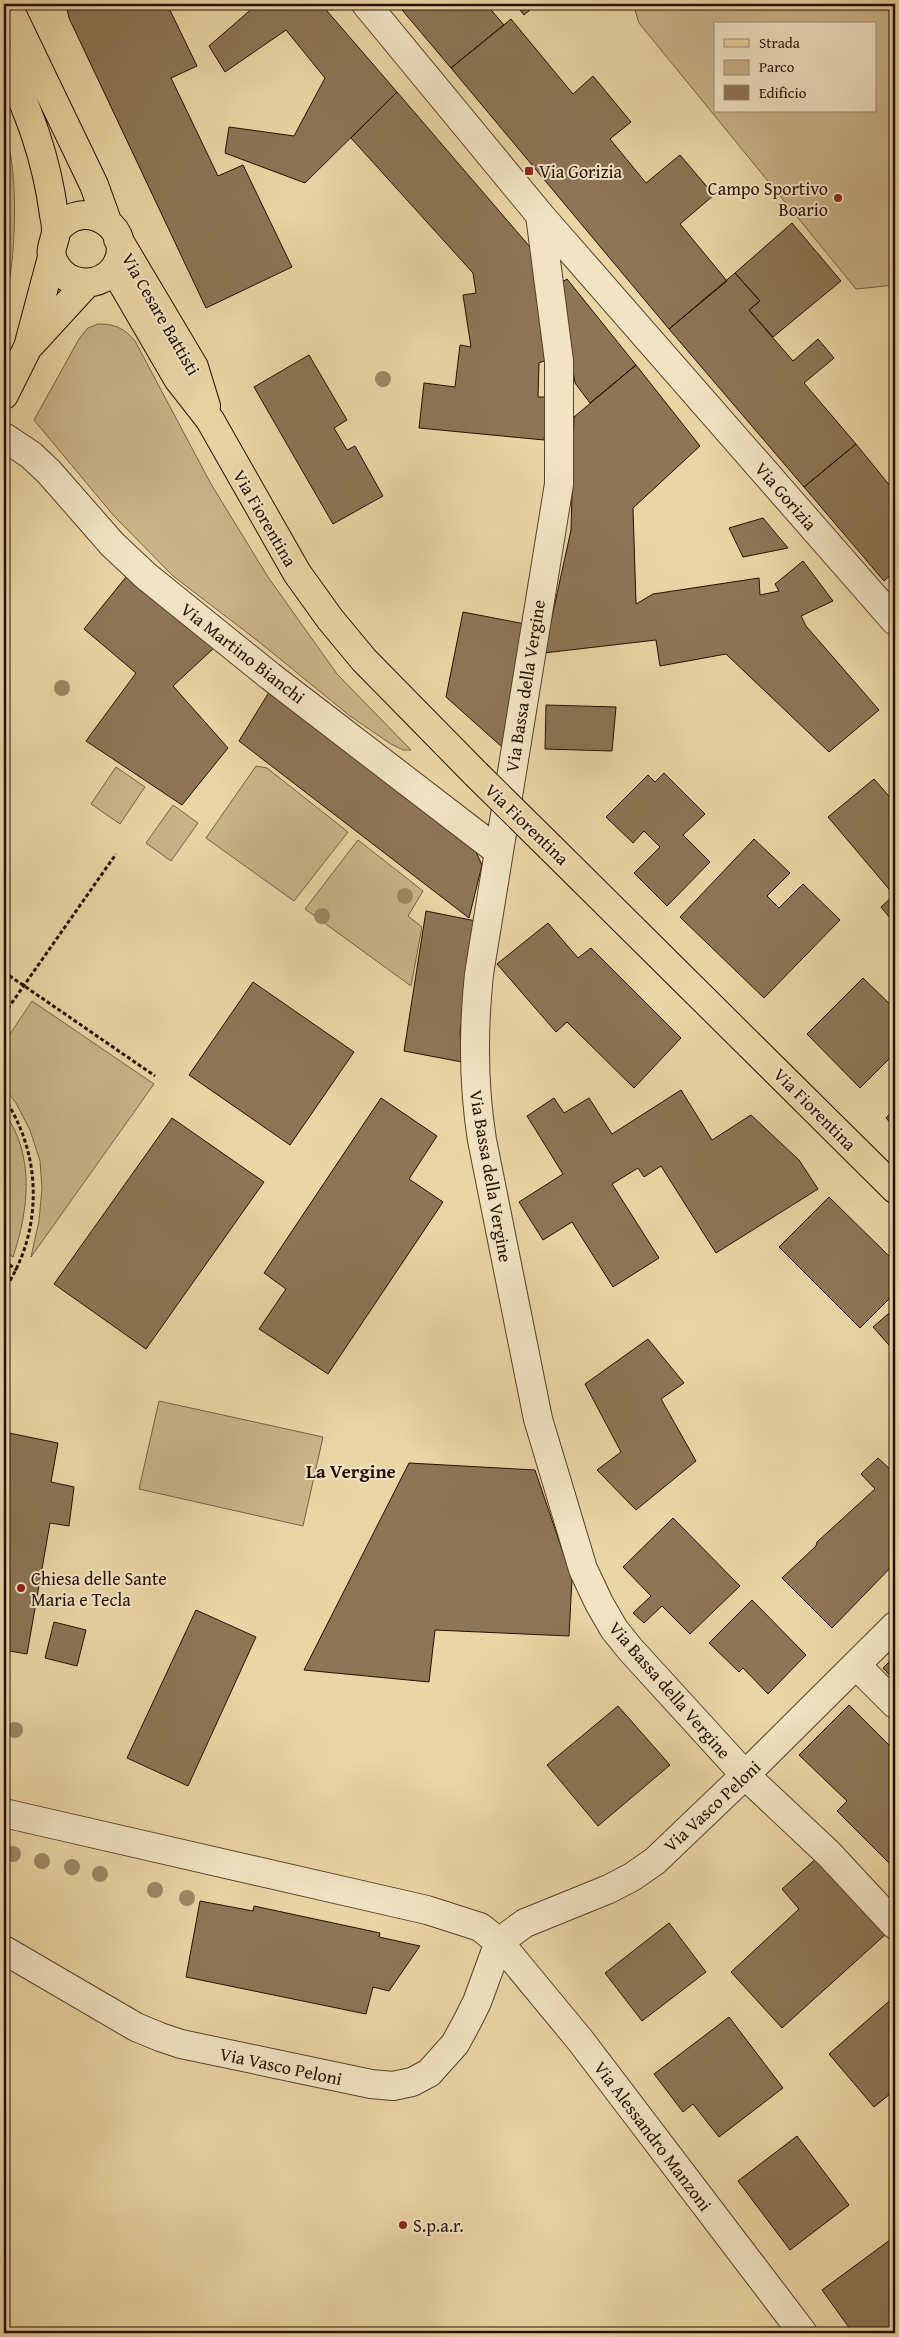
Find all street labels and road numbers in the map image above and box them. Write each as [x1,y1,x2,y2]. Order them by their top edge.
street label: Via Cesare Battisti [115,248,207,380]
street label: Via Gorizia [749,456,824,537]
street label: Via Fiorentina [226,464,304,572]
street label: Via Martino Bianchi [175,596,311,710]
street label: Via Bassa della Vergine [498,598,552,774]
street label: Via Fiorentina [479,777,576,872]
street label: Via Fiorentina [767,1061,863,1157]
street label: Via Bassa della Vergine [463,1088,519,1264]
street label: Via Bassa della Vergine [603,1615,737,1765]
street label: Via Vasco Peloni [657,1754,767,1858]
street label: Via Vasco Peloni [217,2040,345,2092]
street label: Via Alessandro Manzoni [587,2055,719,2217]

